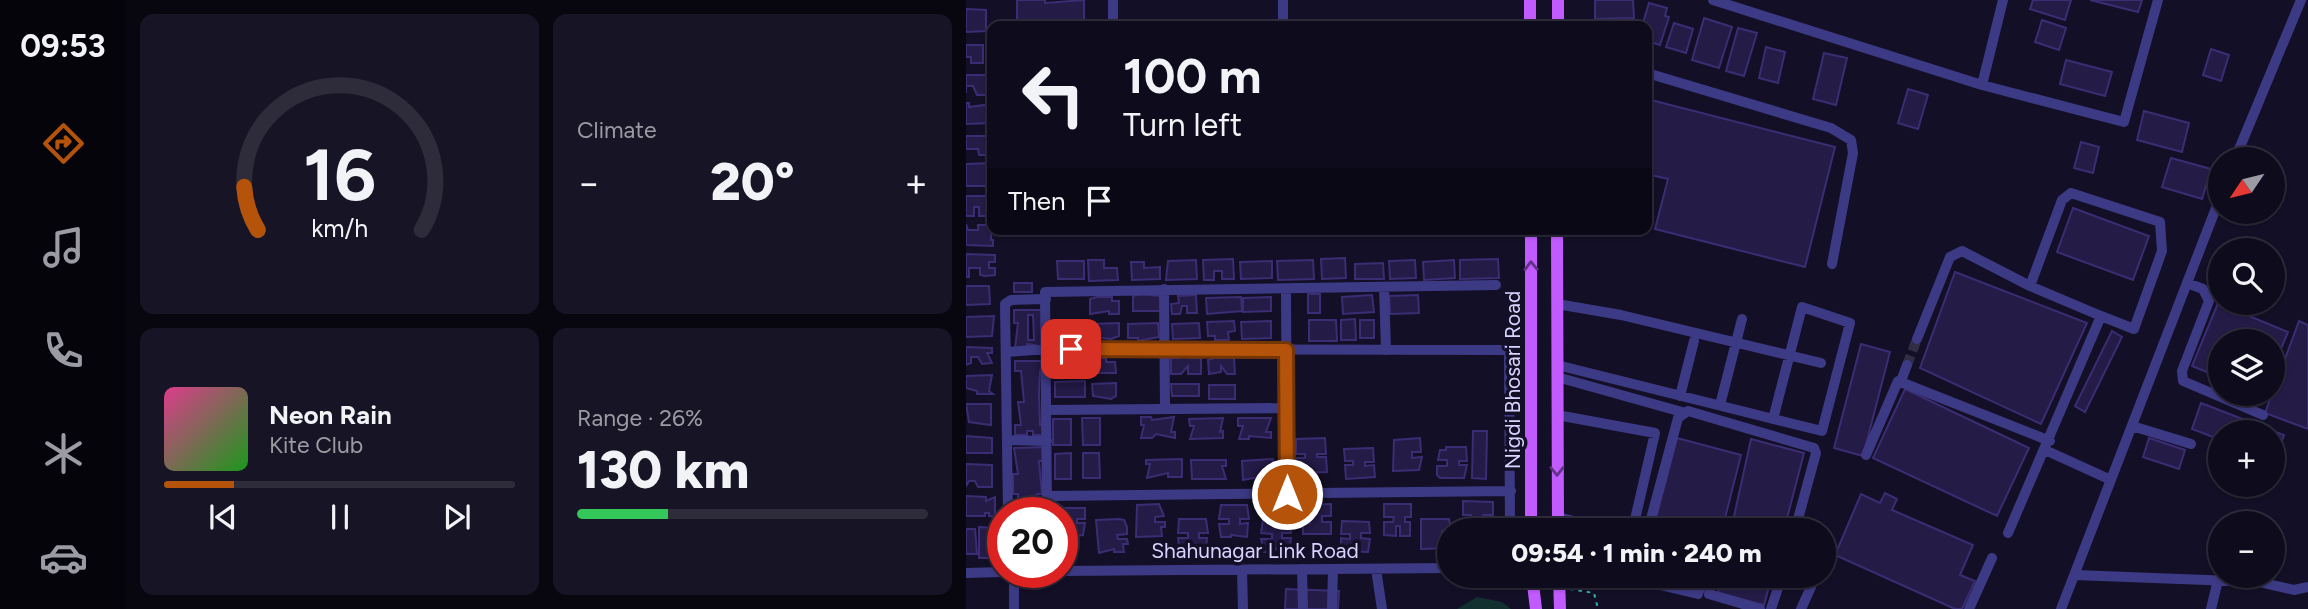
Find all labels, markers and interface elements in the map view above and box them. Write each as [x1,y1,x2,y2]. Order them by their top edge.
text: 09:53 [20,27,106,65]
text: 100 m [1123,46,1262,105]
icon: left [1008,49,1099,140]
text: Turn left [1123,106,1242,144]
text: Climate [577,116,656,144]
icon: directions [39,119,88,168]
text: 16 [303,131,376,218]
north arrow [2208,147,2286,224]
map controls [2208,147,2285,588]
text: 20° [710,151,795,213]
text: − [577,160,601,206]
text: + [904,160,928,206]
icon: arrive [1080,182,1118,220]
text: Then [1008,185,1066,217]
text: km/h [311,213,368,243]
icon: music [39,223,88,272]
button: search [2208,238,2285,315]
one-way arrow [1524,260,1539,271]
street label: Nigdi Bhosari Road [1500,291,1525,469]
pin [1041,319,1101,379]
icon: phone [39,326,88,375]
button: layers [2208,329,2285,406]
icon: arrive [1052,330,1090,368]
text: Neon Rain [269,399,392,431]
text: Range · 26% [577,404,703,432]
button: + [2208,420,2285,497]
icon: climate [39,429,88,478]
text: Kite Club [269,431,363,459]
text: 130 km [577,439,749,501]
position arrow [1250,457,1324,531]
one-way arrow [1549,466,1565,476]
speed limit sign: 20 [987,497,1078,588]
icon: previous [204,498,242,536]
icon: pause [321,498,359,536]
icon: next [438,498,476,536]
button: − [2208,511,2285,588]
icon: car [39,533,88,582]
text: 09:54 · 1 min · 240 m [1511,537,1762,569]
street label: Shahunagar Link Road [1151,538,1359,563]

